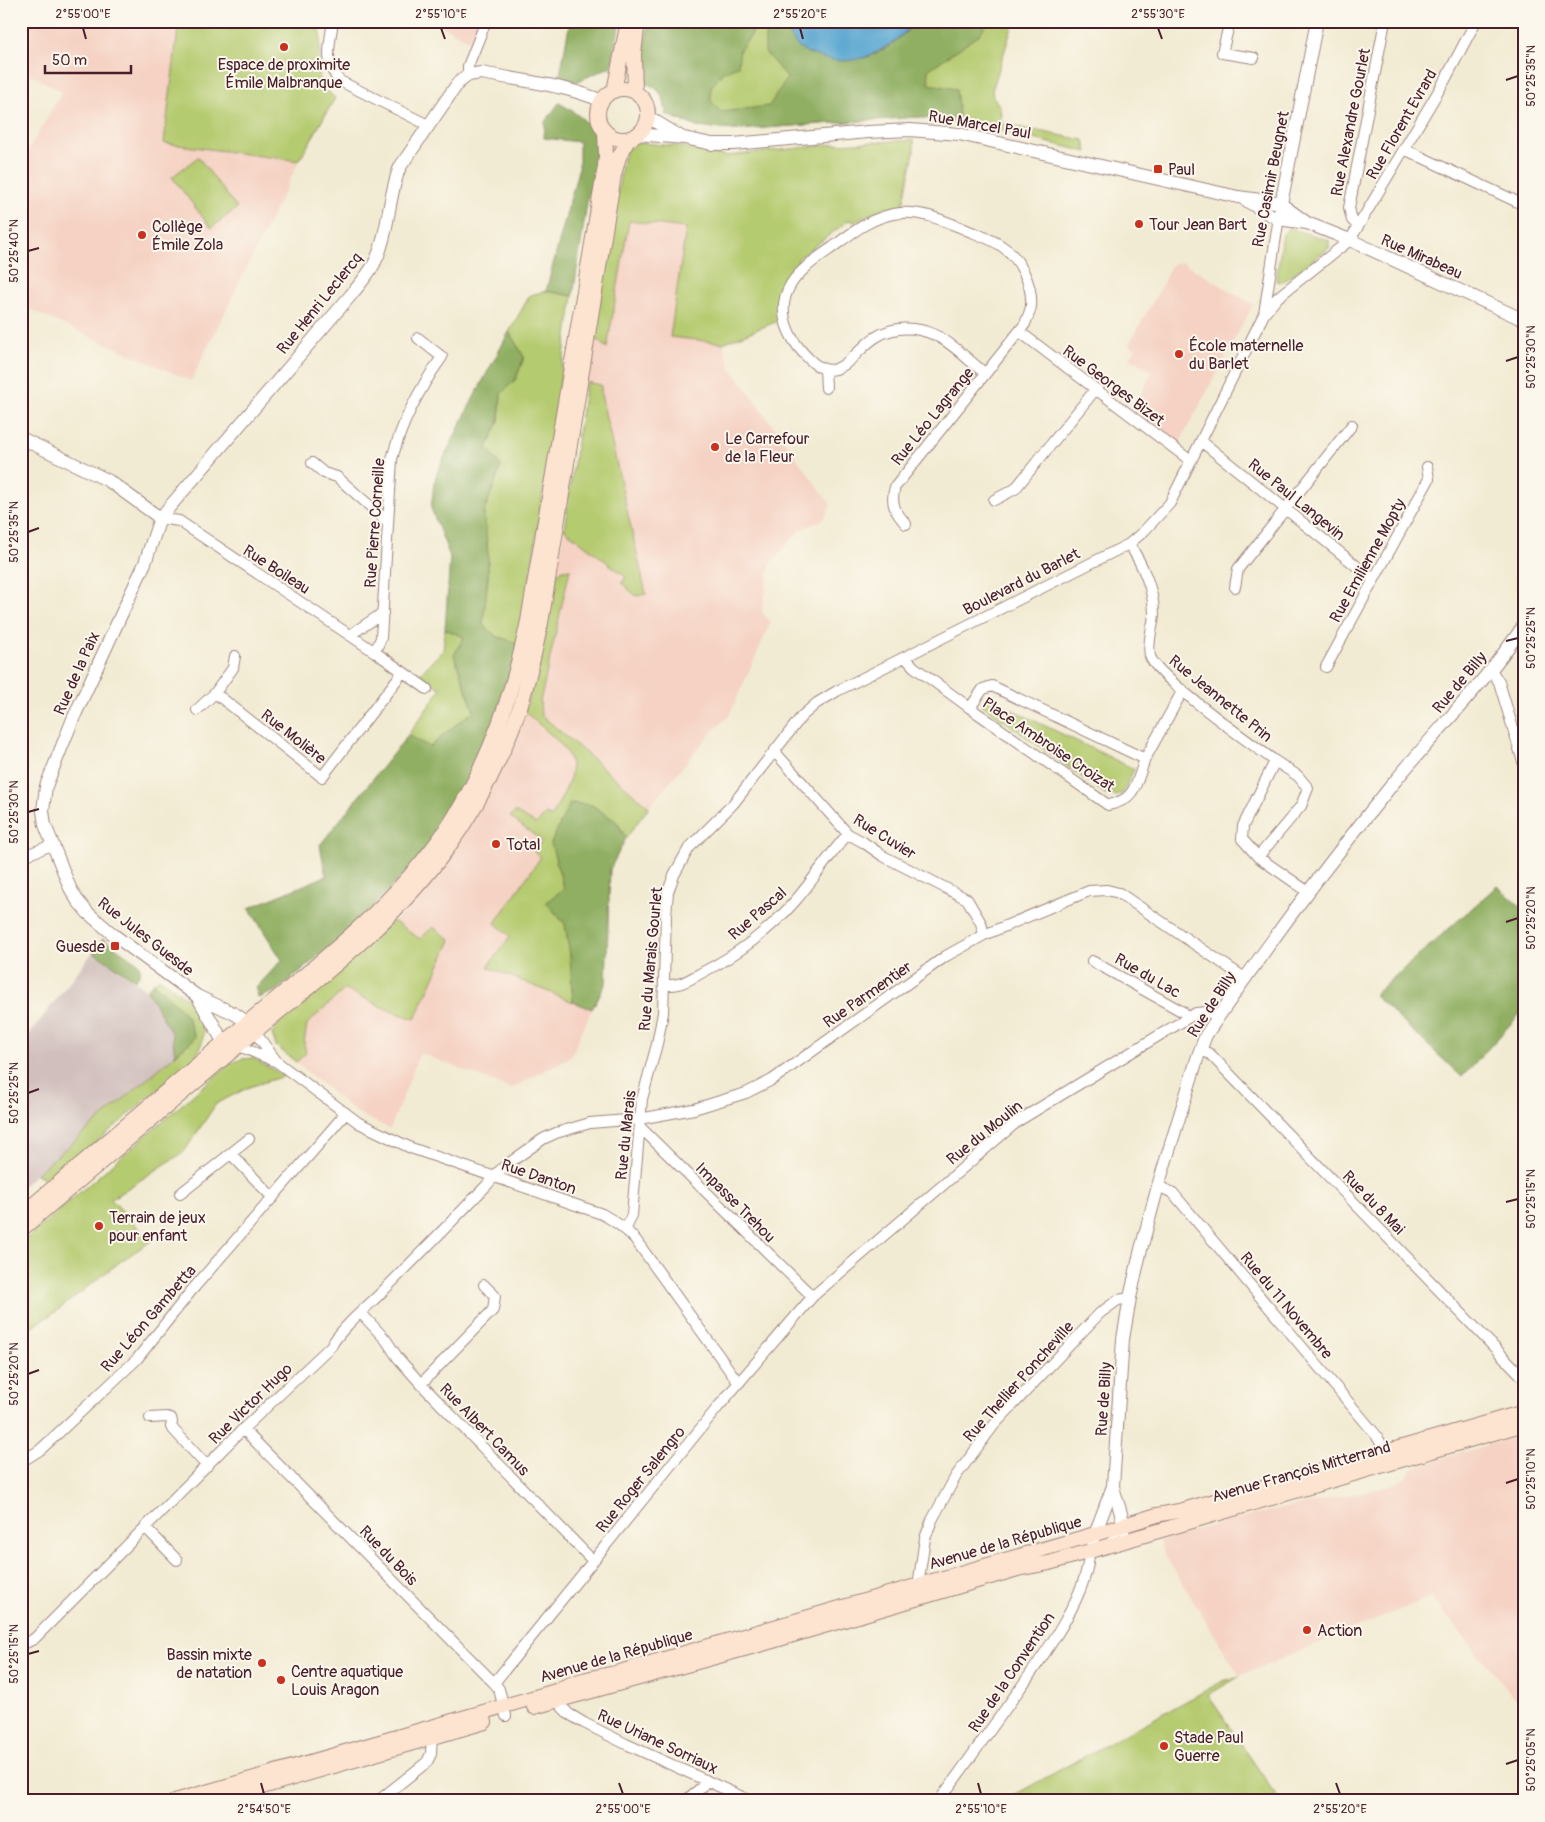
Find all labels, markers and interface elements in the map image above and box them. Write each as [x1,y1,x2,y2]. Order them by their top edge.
text: 2°55'00"E [56,7,110,22]
text: 2°55'10"E [415,7,467,22]
text: 2°55'20"E [773,7,827,22]
text: 2°55'30"E [1131,7,1185,22]
marker: Espace de proximite Émile Malbranque [278,41,290,53]
scale bar [45,42,131,74]
text: 50°25'35"N [1524,45,1539,107]
street label: Rue Alexandre Gourlet [1327,46,1375,198]
text: 50 m [52,51,87,70]
place label: Espace de proximite Émile Malbranque [218,55,350,93]
street label: Rue Florent Evrard [1362,66,1442,183]
street label: Rue Marcel Paul [927,106,1033,144]
street label: Rue Casimir Beugnet [1248,109,1294,249]
place label: Paul [1168,160,1195,180]
marker: Paul [1152,163,1164,175]
place label: Tour Jean Bart [1149,215,1247,235]
place label: Collège Émile Zola [152,217,223,255]
marker: Tour Jean Bart [1133,218,1145,230]
text: 50°25'40"N [7,219,22,283]
marker: Collège Émile Zola [136,229,148,241]
street label: Rue Mirabeau [1378,230,1465,284]
street label: Rue Henri Leclercq [273,248,367,358]
text: 50°25'30"N [1524,325,1539,389]
place label: École maternelle du Barlet [1189,336,1304,374]
street label: Rue Georges Bizet [1058,341,1169,431]
marker: École maternelle du Barlet [1173,348,1185,360]
street label: Rue Léo Lagrange [887,363,979,470]
place label: Le Carrefour de la Fleur [725,429,810,467]
marker: Le Carrefour de la Fleur [709,441,721,453]
street label: Rue Paul Langevin [1244,454,1349,545]
street label: Rue Pierre Corneille [360,457,390,589]
street label: Rue Emilienne Mopty [1325,495,1410,626]
text: 50°25'35"N [7,501,22,563]
street label: Rue Boileau [239,541,314,599]
street label: Boulevard du Barlet [960,544,1084,620]
text: 50°25'25"N [1524,607,1539,669]
street label: Rue de la Paix [50,629,104,718]
street label: Rue de Billy [1428,648,1491,718]
street label: Rue Jeannette Prin [1165,651,1276,747]
street label: Place Ambroise Croizat [978,693,1119,797]
street label: Rue Molière [257,705,330,769]
text: 50°25'30"N [7,780,22,844]
street label: Rue Cuvier [849,810,920,864]
place label: Total [506,835,540,855]
marker: Total [490,838,502,850]
street label: Rue Pascal [724,883,791,945]
street label: Rue du Marais Gourlet [635,886,667,1032]
text: 50°25'20"N [1524,886,1539,950]
street label: Rue Jules Guesde [93,893,197,981]
place label: Guesde [55,937,105,957]
marker: Guesde [109,940,121,952]
street label: Rue du Lac [1111,949,1184,1003]
street label: Rue Parmentier [819,957,916,1033]
street label: Rue de Billy [1183,968,1241,1041]
text: 50°25'25"N [7,1062,22,1124]
street label: Rue du Marais [611,1089,641,1181]
street label: Rue du Moulin [943,1096,1027,1169]
street label: Rue Danton [498,1155,579,1199]
street label: Impasse Trehou [691,1158,780,1247]
street label: Rue du 8 Mai [1338,1166,1409,1239]
text: 50°25'15"N [1524,1169,1539,1229]
place label: Terrain de jeux pour enfant [109,1208,206,1246]
marker: Terrain de jeux pour enfant [93,1220,105,1232]
street label: Rue du 11 Novembre [1236,1248,1337,1363]
street label: Rue Léon Gambetta [97,1261,201,1376]
street label: Rue Thellier Poncheville [959,1317,1078,1446]
text: 50°25'20"N [7,1342,22,1406]
street label: Rue Victor Hugo [205,1359,297,1449]
street label: Rue de Billy [1091,1361,1117,1437]
street label: Rue Albert Camus [435,1379,533,1480]
street label: Rue Roger Salengro [592,1422,690,1537]
street label: Avenue François Mitterrand [1210,1437,1393,1507]
text: 50°25'10"N [1524,1448,1539,1510]
street label: Avenue de la République [927,1512,1084,1574]
street label: Rue du Bois [355,1522,422,1590]
street label: Rue de la Convention [964,1609,1059,1736]
place label: Action [1317,1621,1362,1641]
text: 50°25'15"N [7,1624,22,1684]
marker: Action [1301,1624,1313,1636]
street label: Avenue de la République [538,1625,695,1687]
place label: Bassin mixte de natation [167,1645,252,1683]
marker: Bassin mixte de natation [256,1657,268,1669]
place label: Centre aquatique Louis Aragon [291,1662,403,1700]
marker: Centre aquatique Louis Aragon [275,1674,287,1686]
street label: Rue Uriane Sorriaux [594,1705,721,1779]
place label: Stade Paul Guerre [1174,1728,1244,1766]
text: 50°25'05"N [1524,1728,1539,1792]
marker: Stade Paul Guerre [1158,1740,1170,1752]
text: 2°54'50"E [237,1802,291,1817]
text: 2°55'00"E [596,1802,650,1817]
text: 2°55'10"E [955,1802,1007,1817]
text: 2°55'20"E [1313,1802,1367,1817]

